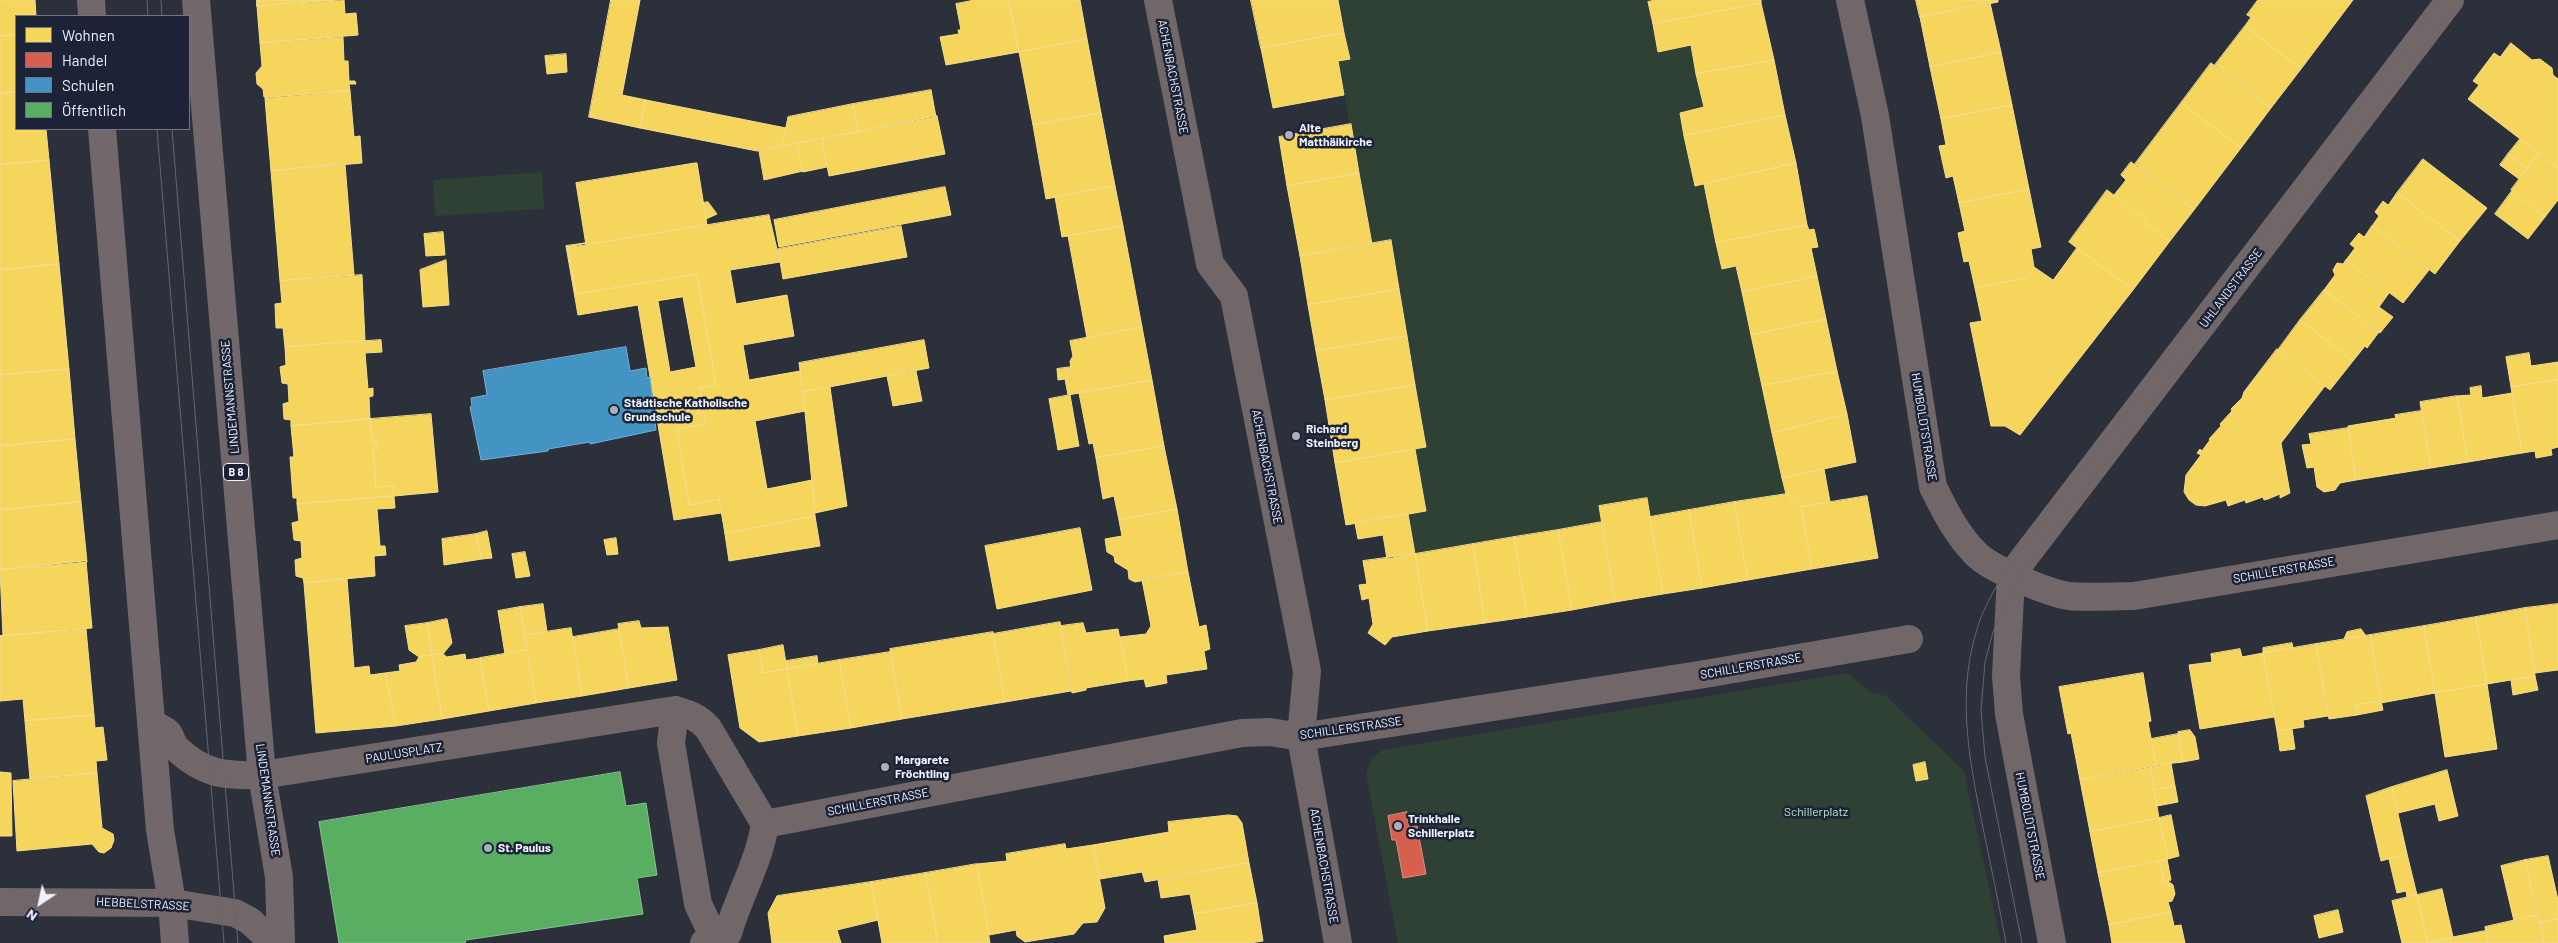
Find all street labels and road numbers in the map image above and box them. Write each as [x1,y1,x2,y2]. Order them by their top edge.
street label: ACHENBACHSTRASSE [1155,18,1191,136]
street label: UHLANDSTRASSE [2197,246,2265,330]
street label: LINDEMANNSTRASSE [218,340,242,454]
street label: HUMBOLDTSTRASSE [1908,372,1940,482]
street label: ACHENBACHSTRASSE [1249,408,1285,526]
road number: B 8 [224,464,248,481]
street label: SCHILLERSTRASSE [2232,554,2336,586]
street label: SCHILLERSTRASSE [1699,650,1803,682]
street label: SCHILLERSTRASSE [1299,714,1403,742]
street label: PAULUSPLATZ [364,740,444,766]
street label: LINDEMANNSTRASSE [253,743,283,857]
street label: HUMBOLDTSTRASSE [2012,771,2048,881]
street label: SCHILLERSTRASSE [826,785,930,819]
street label: ACHENBACHSTRASSE [1307,807,1341,925]
street label: HEBBELSTRASSE [96,894,190,914]

